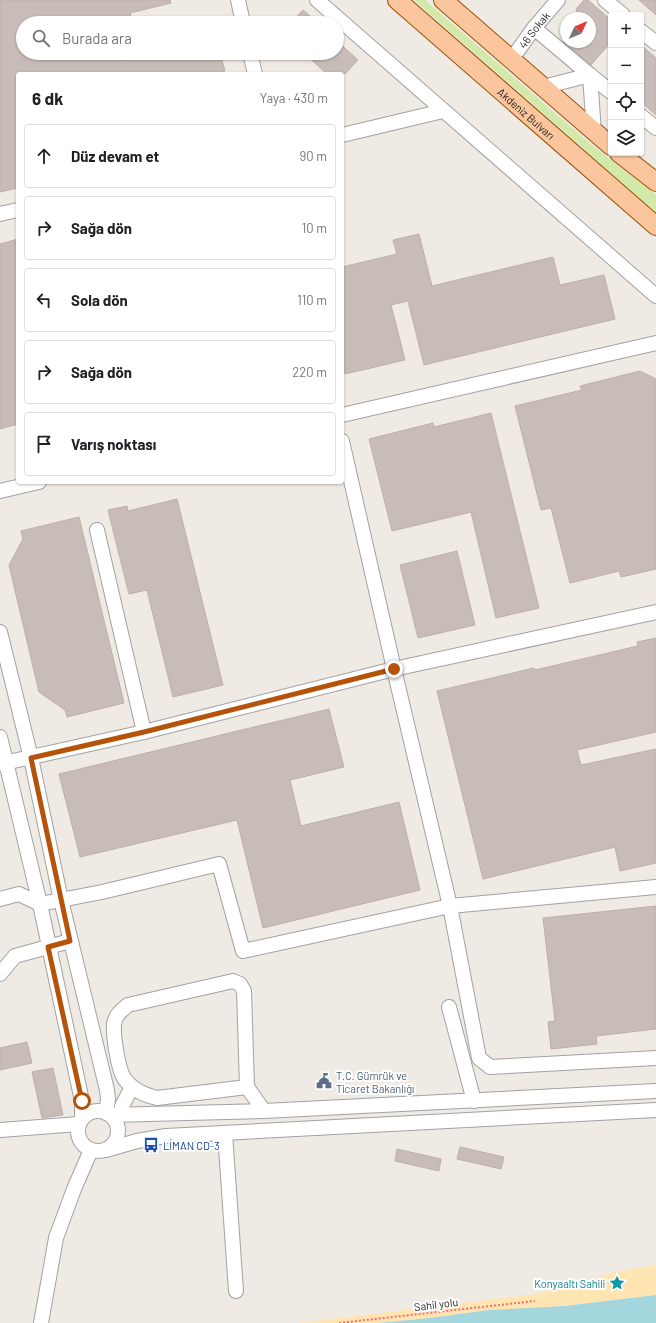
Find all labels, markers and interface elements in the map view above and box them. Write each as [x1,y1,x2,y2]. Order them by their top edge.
street label: 46 Sokak [515,8,552,50]
north arrow [560,12,596,48]
map controls [608,12,644,156]
button: + [608,12,644,48]
search box [16,16,344,60]
icon: search [30,27,52,49]
text: Burada ara [62,29,132,47]
button: − [608,48,644,84]
button: locate [608,84,644,120]
street label: Akdeniz Bulvarı [495,85,558,142]
text: 6 dk [32,88,63,108]
text: Yaya · 430 m [260,90,328,106]
button: layers [608,120,644,156]
icon: ahead [33,145,55,167]
text: Düz devam et [71,147,159,165]
text: 90 m [300,148,327,164]
icon: right [33,217,55,239]
text: Sağa dön [71,219,132,237]
text: 10 m [302,220,327,236]
icon: left [33,289,55,311]
text: Sola dön [71,291,128,309]
text: 110 m [297,292,327,308]
icon: right [33,361,55,383]
text: Sağa dön [71,363,132,381]
text: 220 m [292,364,327,380]
icon: arrive [33,433,55,455]
text: Varış noktası [71,435,156,453]
route end [385,660,403,678]
place label: T.C. Gümrük ve Ticaret Bakanlığı [336,1069,414,1095]
public building icon: T.C. Gümrük ve Ticaret Bakanlığı [315,1072,333,1090]
route start [73,1092,91,1110]
bus stop icon: LİMAN CD-3 [142,1136,160,1154]
place label: LİMAN CD-3 [163,1138,220,1152]
place icon: Konyaaltı Sahili [608,1274,626,1292]
place label: Konyaaltı Sahili [534,1277,605,1290]
street label: Sahil yolu [413,1295,459,1313]

